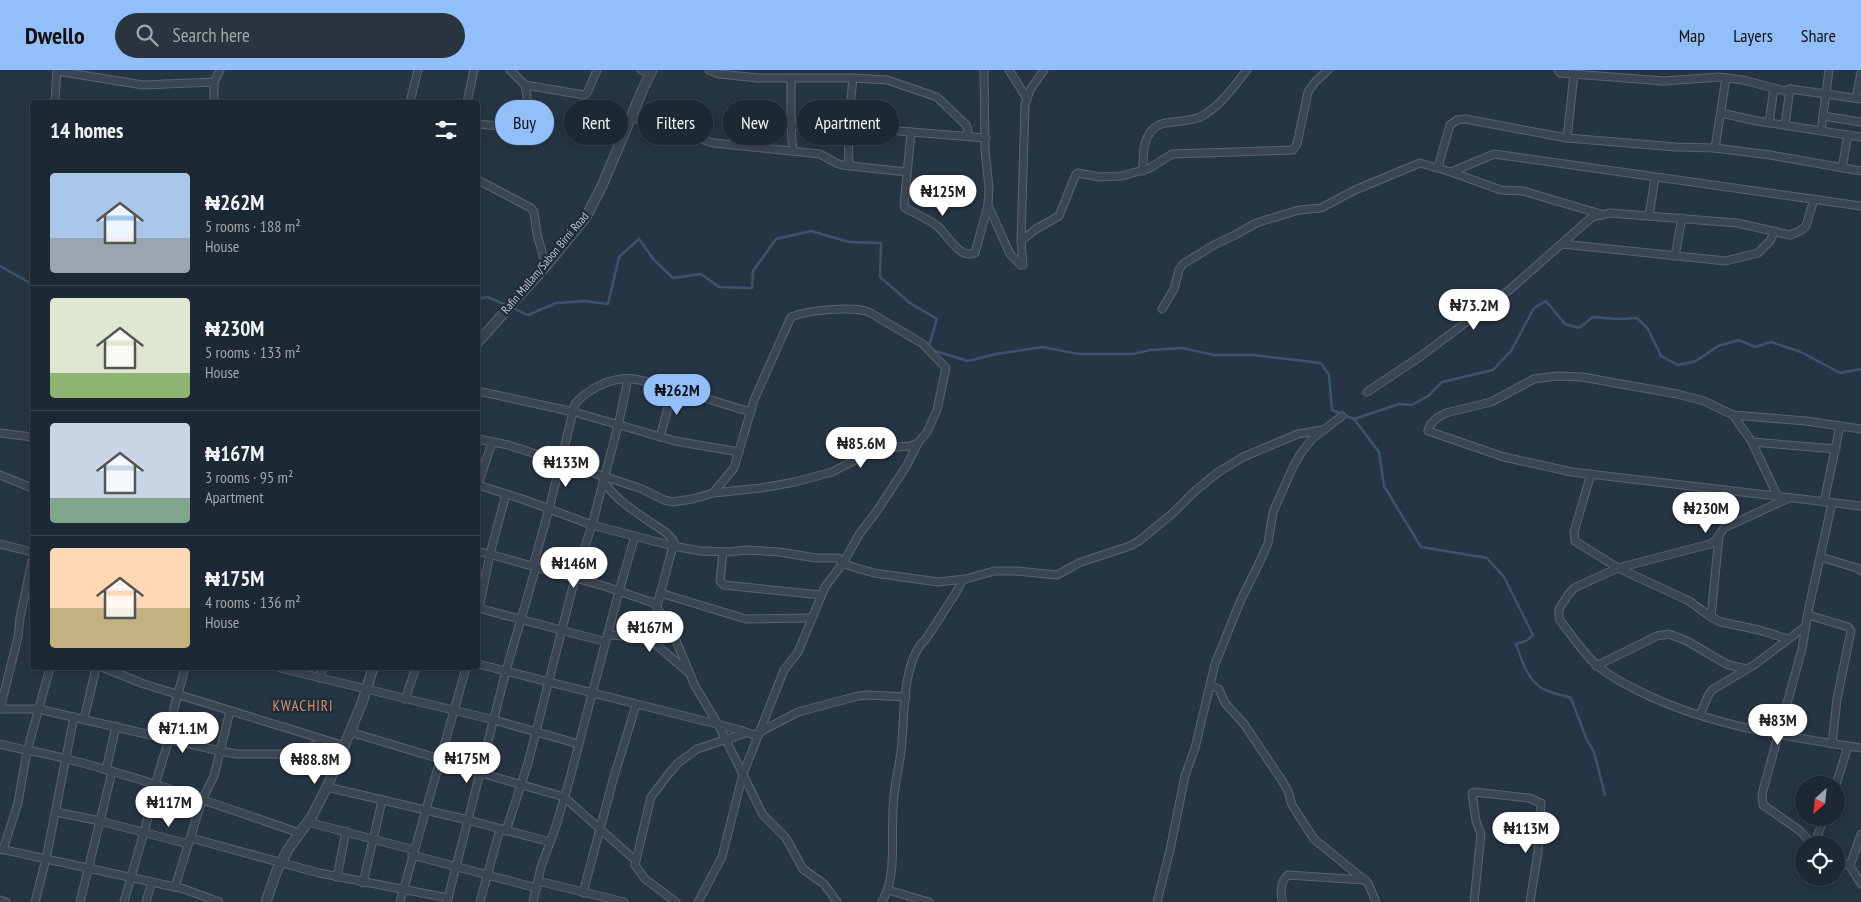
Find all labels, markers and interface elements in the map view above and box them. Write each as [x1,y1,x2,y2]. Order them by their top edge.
search box [115,13,465,58]
text: Dwello [25,20,85,51]
icon: search [133,21,161,49]
text: Search here [173,23,250,47]
text: Map [1679,24,1705,47]
text: Layers [1733,24,1773,47]
text: Share [1801,24,1836,47]
chip: Buy [495,100,554,145]
chip: Rent [564,100,628,145]
chip: Filters [638,100,713,145]
chip: New [723,100,787,145]
chip: Apartment [797,100,899,145]
icon: filters [432,116,460,144]
text: 14 homes [50,117,123,144]
pin: ₦125M [908,174,978,217]
text: ₦125M [920,181,966,201]
text: ₦262M [205,189,264,216]
icon: home [90,193,150,253]
street label: Rafin Mallam/Sabon Birni Road [498,209,592,317]
text: 5 rooms · 188 m² [205,216,301,236]
text: House [205,236,239,256]
pin: ₦73.2M [1433,288,1515,331]
text: ₦73.2M [1450,295,1498,315]
text: ₦230M [205,315,264,342]
icon: home [90,318,150,378]
text: 5 rooms · 133 m² [205,342,301,362]
text: House [205,362,239,382]
pin: ₦262M [642,374,712,416]
text: ₦262M [654,380,700,400]
pin: ₦85.6M [820,426,902,469]
text: ₦85.6M [837,433,885,453]
text: ₦167M [205,440,264,467]
icon: home [90,443,150,503]
pin: ₦133M [531,446,601,488]
text: ₦133M [543,452,589,472]
text: 3 rooms · 95 m² [205,467,293,487]
text: Apartment [205,487,264,507]
pin: ₦230M [1671,492,1741,534]
text: ₦230M [1683,498,1729,518]
pin: ₦146M [539,546,609,589]
text: ₦146M [551,553,597,573]
text: ₦175M [205,565,264,592]
icon: home [90,568,150,628]
text: 4 rooms · 136 m² [205,592,301,612]
pin: ₦167M [615,610,685,653]
text: House [205,612,239,632]
text: ₦167M [627,617,673,637]
district label: KWACHIRI [273,696,333,715]
pin: ₦83M [1748,704,1808,746]
text: ₦83M [1759,710,1797,730]
pin: ₦71.1M [142,712,224,754]
text: ₦71.1M [159,718,207,738]
pin: ₦88.8M [274,742,356,785]
pin: ₦175M [432,742,502,784]
text: ₦175M [444,748,490,768]
text: ₦88.8M [291,749,339,769]
north arrow [1795,776,1845,826]
map controls [1795,776,1845,886]
pin: ₦117M [134,786,204,828]
text: ₦117M [146,792,192,812]
pin: ₦113M [1491,812,1561,854]
text: ₦113M [1503,818,1549,838]
button: locate [1795,836,1845,886]

